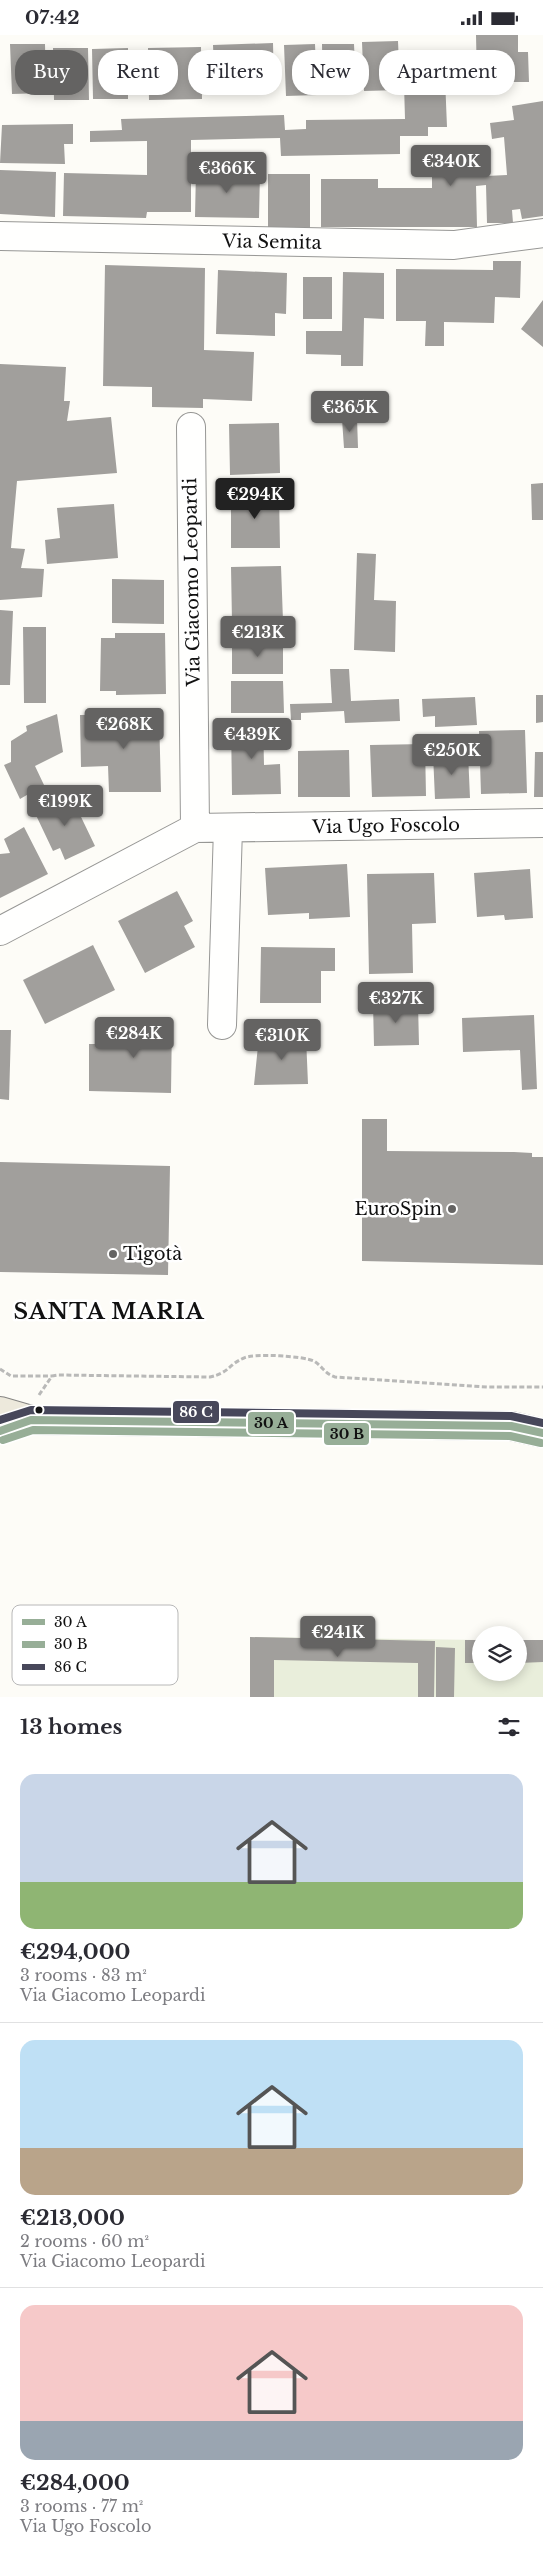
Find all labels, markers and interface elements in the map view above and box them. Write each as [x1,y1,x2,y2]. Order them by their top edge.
text: 07:42 [25,6,80,29]
chip: Buy [15,50,88,95]
chip: Rent [98,50,178,95]
chip: Filters [188,50,282,95]
chip: New [292,50,369,95]
chip: Apartment [379,50,515,95]
pin: €340K [416,145,486,187]
pin: €366K [192,151,262,194]
text: €340K [422,151,480,171]
text: €366K [198,158,256,178]
street label: Via Semita [221,230,322,254]
pin: €365K [315,391,385,433]
text: €365K [322,397,378,417]
pin: €294K [220,477,290,520]
street label: Via Giacomo Leopardi [179,478,205,687]
text: €294K [226,484,284,504]
pin: €213K [223,615,293,658]
text: €213K [232,622,284,642]
pin: €268K [89,707,159,750]
text: €268K [96,714,152,734]
pin: €439K [217,717,287,760]
text: €439K [224,724,280,744]
pin: €250K [417,733,487,776]
text: €250K [423,740,481,760]
pin: €199K [30,785,100,827]
text: €199K [38,791,92,811]
street label: Via Ugo Foscolo [311,814,460,838]
pin: €327K [361,981,431,1024]
text: €327K [369,988,423,1008]
pin: €284K [99,1017,169,1059]
pin: €310K [247,1019,317,1061]
text: €284K [106,1023,162,1043]
text: €310K [255,1025,309,1045]
place label: EuroSpin [354,1198,442,1220]
marker: EuroSpin [446,1203,458,1215]
place label: Tigotà [123,1243,182,1265]
marker: Tigotà [107,1248,119,1260]
district label: SANTA MARIA [13,1298,205,1325]
line badge: 86 C [172,1400,220,1424]
text: 86 C [179,1403,213,1421]
unlabelled marker [34,1405,44,1415]
line badge: 30 A [247,1411,295,1435]
text: 30 A [254,1414,289,1432]
line badge: 30 B [323,1422,370,1446]
text: 30 B [330,1425,364,1443]
legend [12,1605,178,1685]
text: 30 A [54,1613,87,1631]
pin: €241K [303,1615,373,1658]
text: €241K [311,1622,365,1642]
map controls [472,1626,527,1681]
button: layers [472,1626,527,1681]
text: 30 B [54,1635,88,1653]
text: 86 C [54,1658,87,1676]
icon: filters [495,1713,523,1741]
text: 13 homes [20,1714,122,1740]
icon: home [227,1807,317,1897]
text: €294,000 [20,1939,130,1965]
text: 3 rooms · 83 m² [20,1965,147,1985]
text: Via Giacomo Leopardi [20,1985,205,2005]
icon: home [227,2072,317,2162]
text: €213,000 [20,2205,125,2231]
text: 2 rooms · 60 m² [20,2231,149,2251]
text: Via Giacomo Leopardi [20,2251,205,2271]
icon: home [227,2337,317,2427]
text: €284,000 [20,2470,130,2496]
text: 3 rooms · 77 m² [20,2496,143,2516]
text: Via Ugo Foscolo [20,2516,151,2536]

